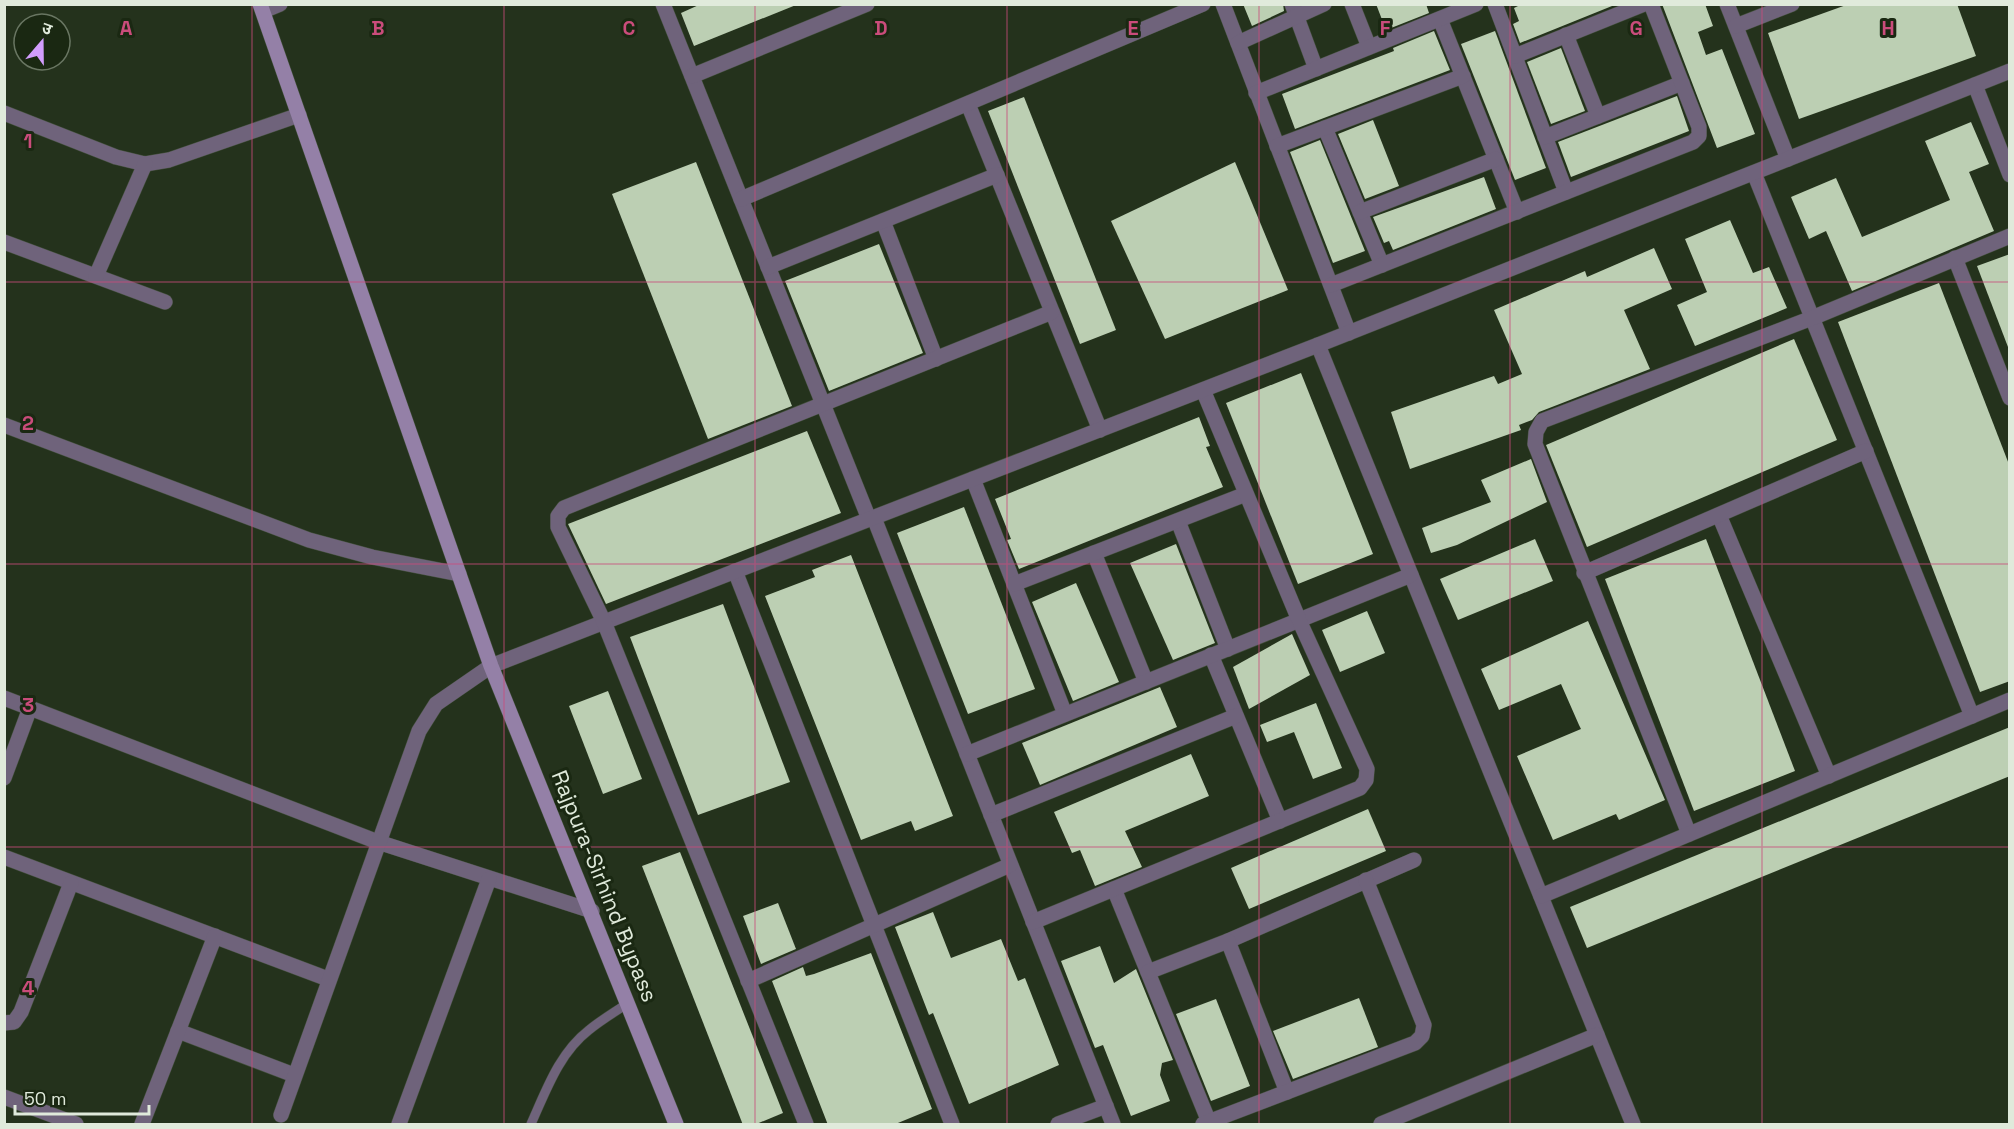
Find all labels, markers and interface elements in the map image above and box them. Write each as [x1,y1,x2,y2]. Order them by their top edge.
north arrow [12,12,72,72]
text: A [120,15,133,41]
text: B [371,15,385,41]
text: C [623,15,636,41]
text: D [874,15,888,41]
text: E [1127,15,1139,41]
text: F [1380,15,1391,41]
text: G [1629,15,1643,41]
text: H [1881,15,1895,41]
text: उ [39,17,56,40]
text: 1 [23,128,33,154]
text: 2 [22,410,34,436]
text: 3 [22,692,34,718]
street label: Rajpura-Sirhind Bypass [546,766,664,1006]
text: 4 [22,975,35,1001]
scale bar [15,1078,148,1116]
text: 50 m [24,1087,66,1110]

